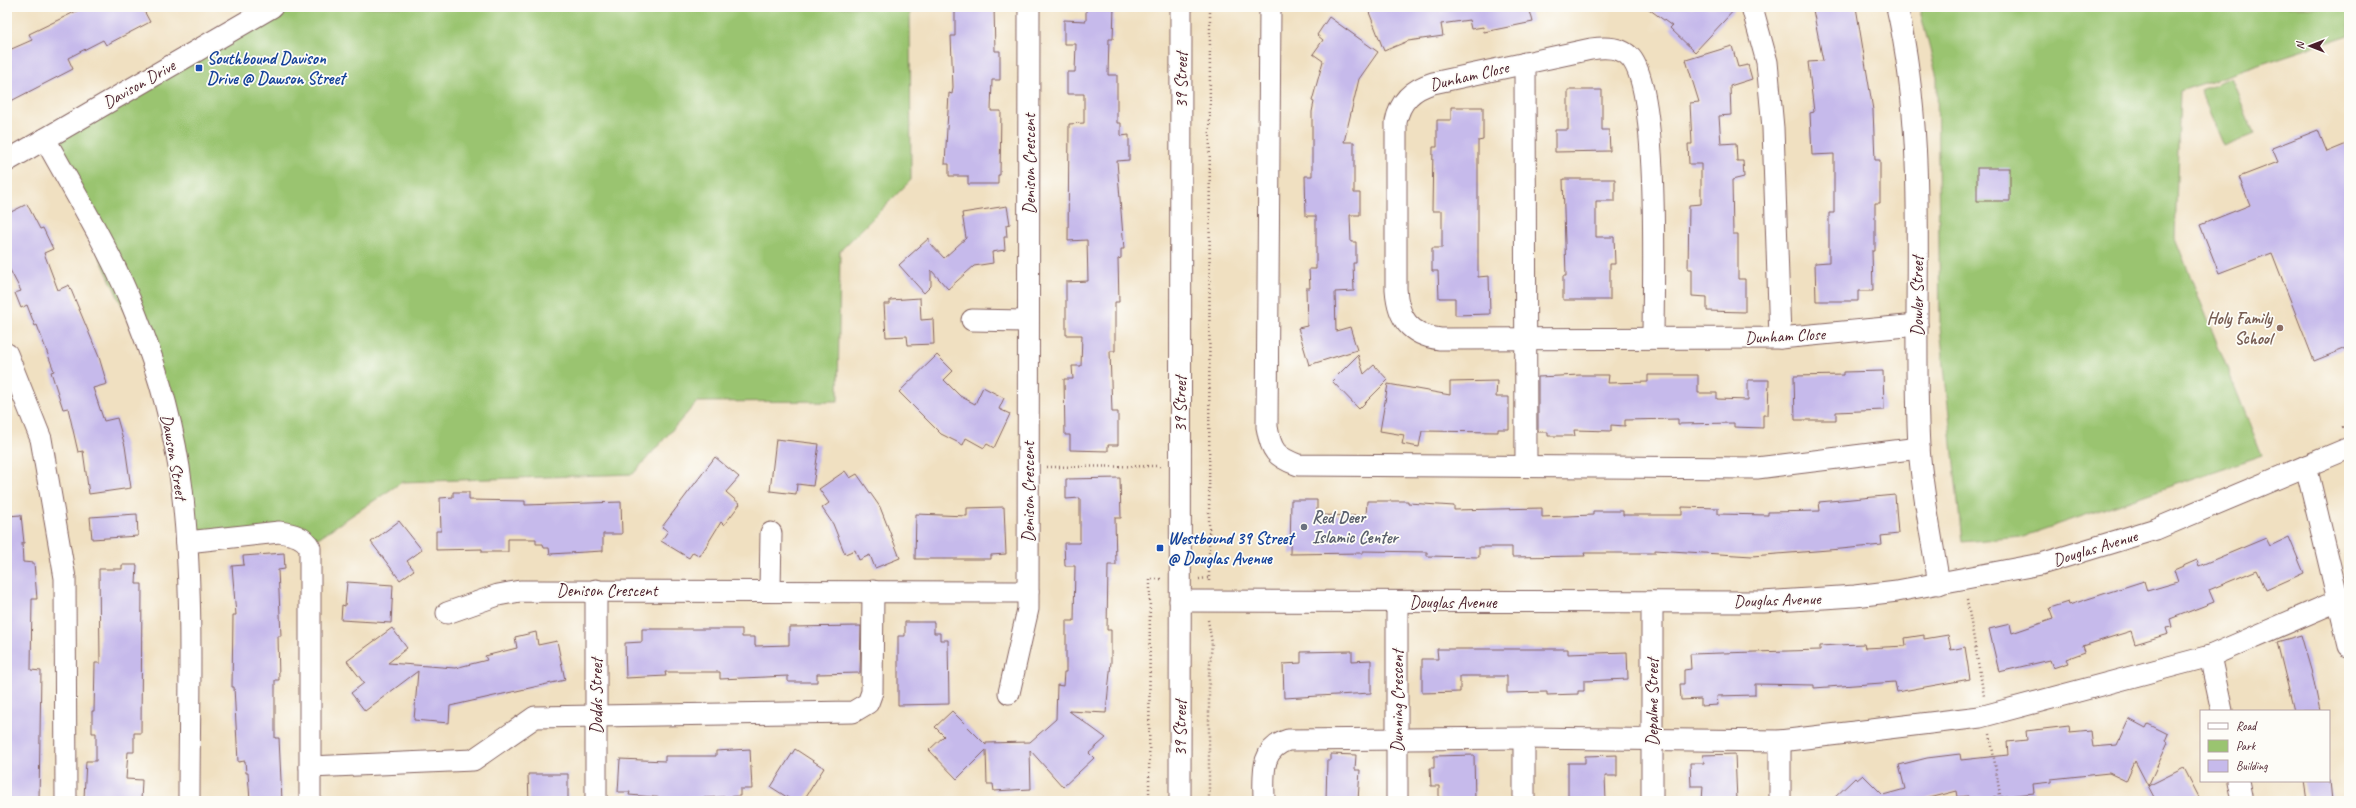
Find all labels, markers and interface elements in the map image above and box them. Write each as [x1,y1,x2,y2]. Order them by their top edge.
north arrow [2290,26,2330,66]
text: N [2293,40,2307,49]
place label: Southbound Davison Drive @ Dawson Street [207,48,347,89]
street label: 39 Street [1171,49,1192,108]
street label: Davison Drive [99,54,180,113]
street label: Dunham Close [1428,56,1512,95]
marker: Southbound Davison Drive @ Dawson Street [194,63,204,73]
street label: Denison Crescent [1019,111,1040,214]
street label: Dowler Street [1907,253,1928,336]
place label: Holy Family School [2207,308,2275,349]
street label: Dunham Close [1744,323,1827,349]
marker: Holy Family School [2275,323,2285,333]
street label: 39 Street [1170,373,1191,432]
street label: Dawson Street [156,413,192,504]
street label: Denison Crescent [1018,439,1039,542]
place label: Red Deer Islamic Center [1312,507,1400,548]
marker: Red Deer Islamic Center [1299,522,1309,532]
street label: Douglas Avenue [2050,525,2141,571]
place label: Westbound 39 Street @ Douglas Avenue [1168,528,1295,569]
marker: Westbound 39 Street @ Douglas Avenue [1155,543,1165,553]
street label: Denison Crescent [557,580,660,601]
street label: Douglas Avenue [1733,588,1822,612]
street label: Douglas Avenue [1409,592,1498,613]
street label: Dunning Crescent [1387,647,1408,752]
street label: Dodds Street [586,656,607,734]
street label: Depalme Street [1642,656,1663,746]
street label: 39 Street [1170,697,1191,756]
legend [2200,710,2330,782]
text: Road [2236,718,2258,734]
text: Park [2236,738,2257,754]
text: Building [2236,758,2268,774]

